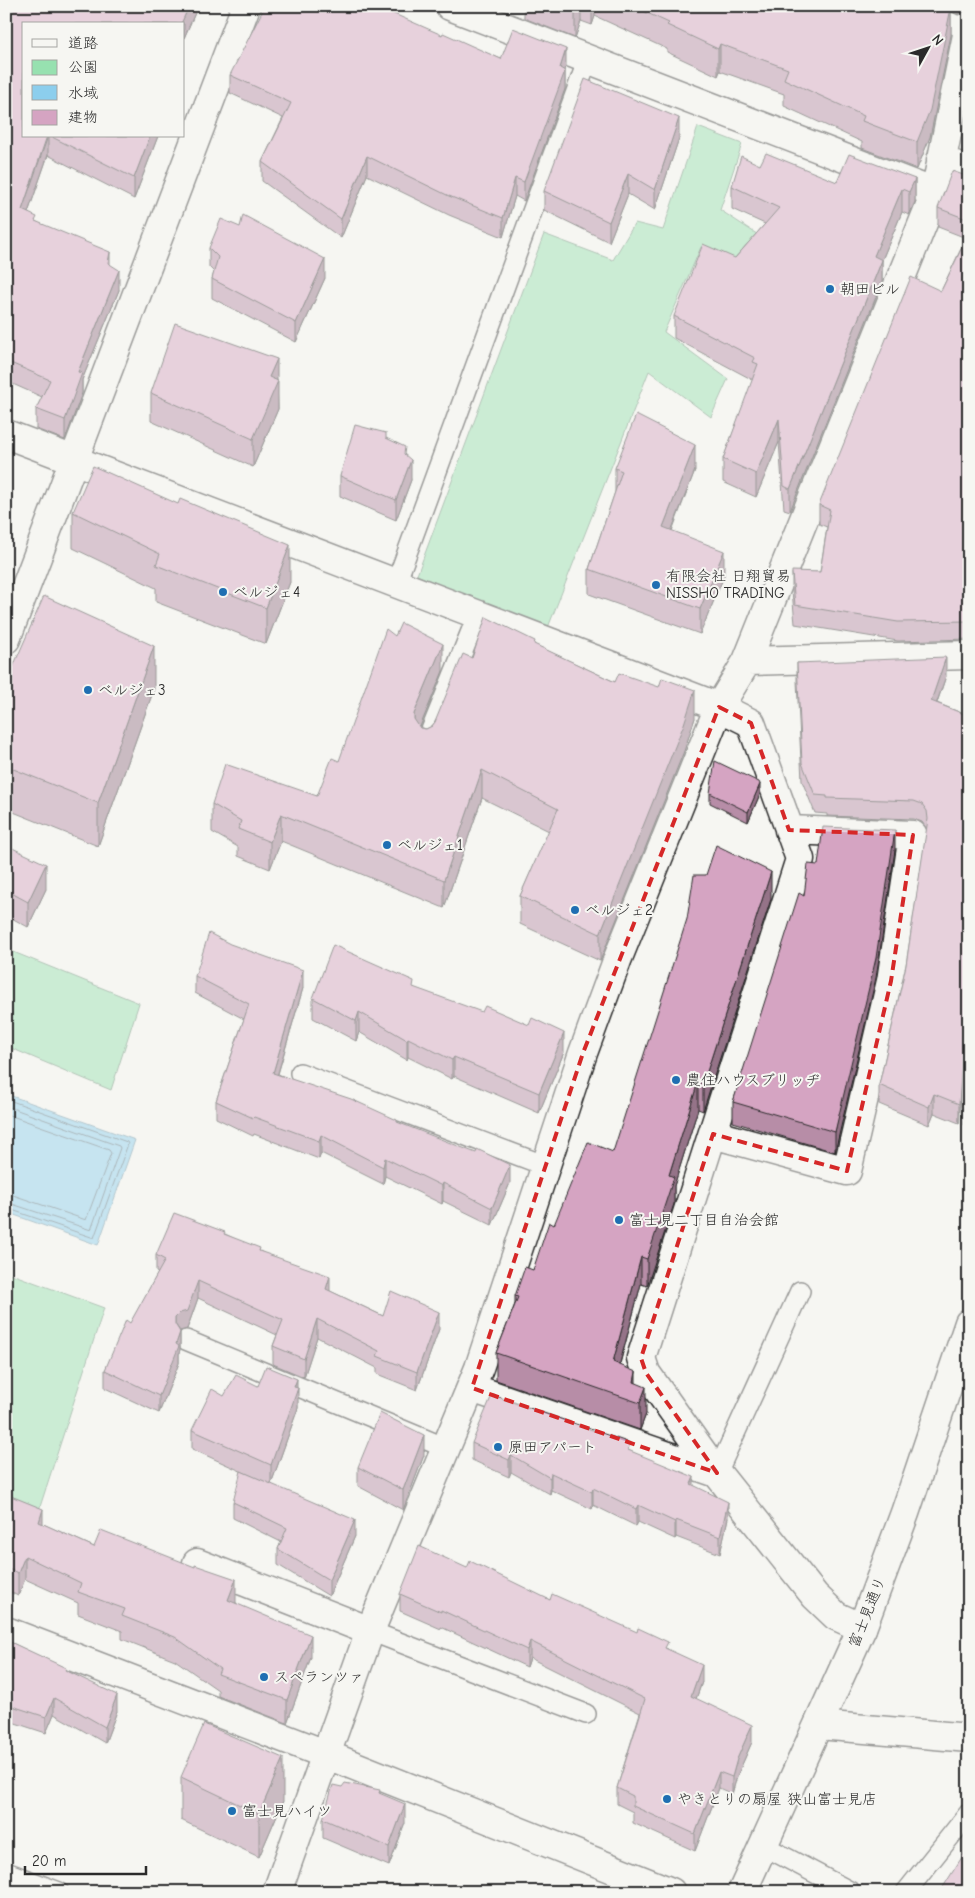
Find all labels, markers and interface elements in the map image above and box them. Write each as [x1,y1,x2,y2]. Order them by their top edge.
legend [22,22,185,138]
north arrow [902,22,952,72]
text: N [928,31,947,49]
text: 道路 [68,34,98,52]
text: 公園 [68,58,98,76]
text: 水域 [68,84,98,102]
text: 建物 [68,108,98,126]
place label: 朝田ビル [840,280,900,298]
marker: 朝田ビル [824,283,836,295]
place label: 有限会社 日翔貿易 NISSHO TRADING [666,567,791,602]
marker: 有限会社 日翔貿易 NISSHO TRADING [650,579,662,591]
place label: ベルジェ4 [233,583,300,601]
marker: ベルジェ4 [217,586,229,598]
place label: ベルジェ3 [98,681,166,699]
marker: ベルジェ3 [82,684,94,696]
place label: ベルジェ1 [397,836,463,854]
marker: ベルジェ1 [381,839,393,851]
place label: ベルジェ2 [585,901,653,919]
marker: ベルジェ2 [569,904,581,916]
place label: 農住ハウスブリッヂ [686,1071,820,1089]
marker: 農住ハウスブリッヂ [670,1074,682,1086]
place label: 富士見二丁目自治会館 [629,1211,779,1229]
marker: 富士見二丁目自治会館 [613,1214,625,1226]
place label: 原田アパート [508,1438,597,1456]
marker: 原田アパート [492,1441,504,1453]
street label: 富士見通り [845,1574,889,1650]
place label: スペランツァ [274,1668,364,1686]
marker: スペランツァ [258,1671,270,1683]
place label: やきとりの扇屋 狭山富士見店 [677,1790,877,1808]
marker: やきとりの扇屋 狭山富士見店 [661,1793,673,1805]
place label: 富士見ハイツ [242,1802,332,1820]
marker: 富士見ハイツ [226,1805,238,1817]
scale bar [25,1843,146,1875]
text: 20 m [32,1852,66,1870]

